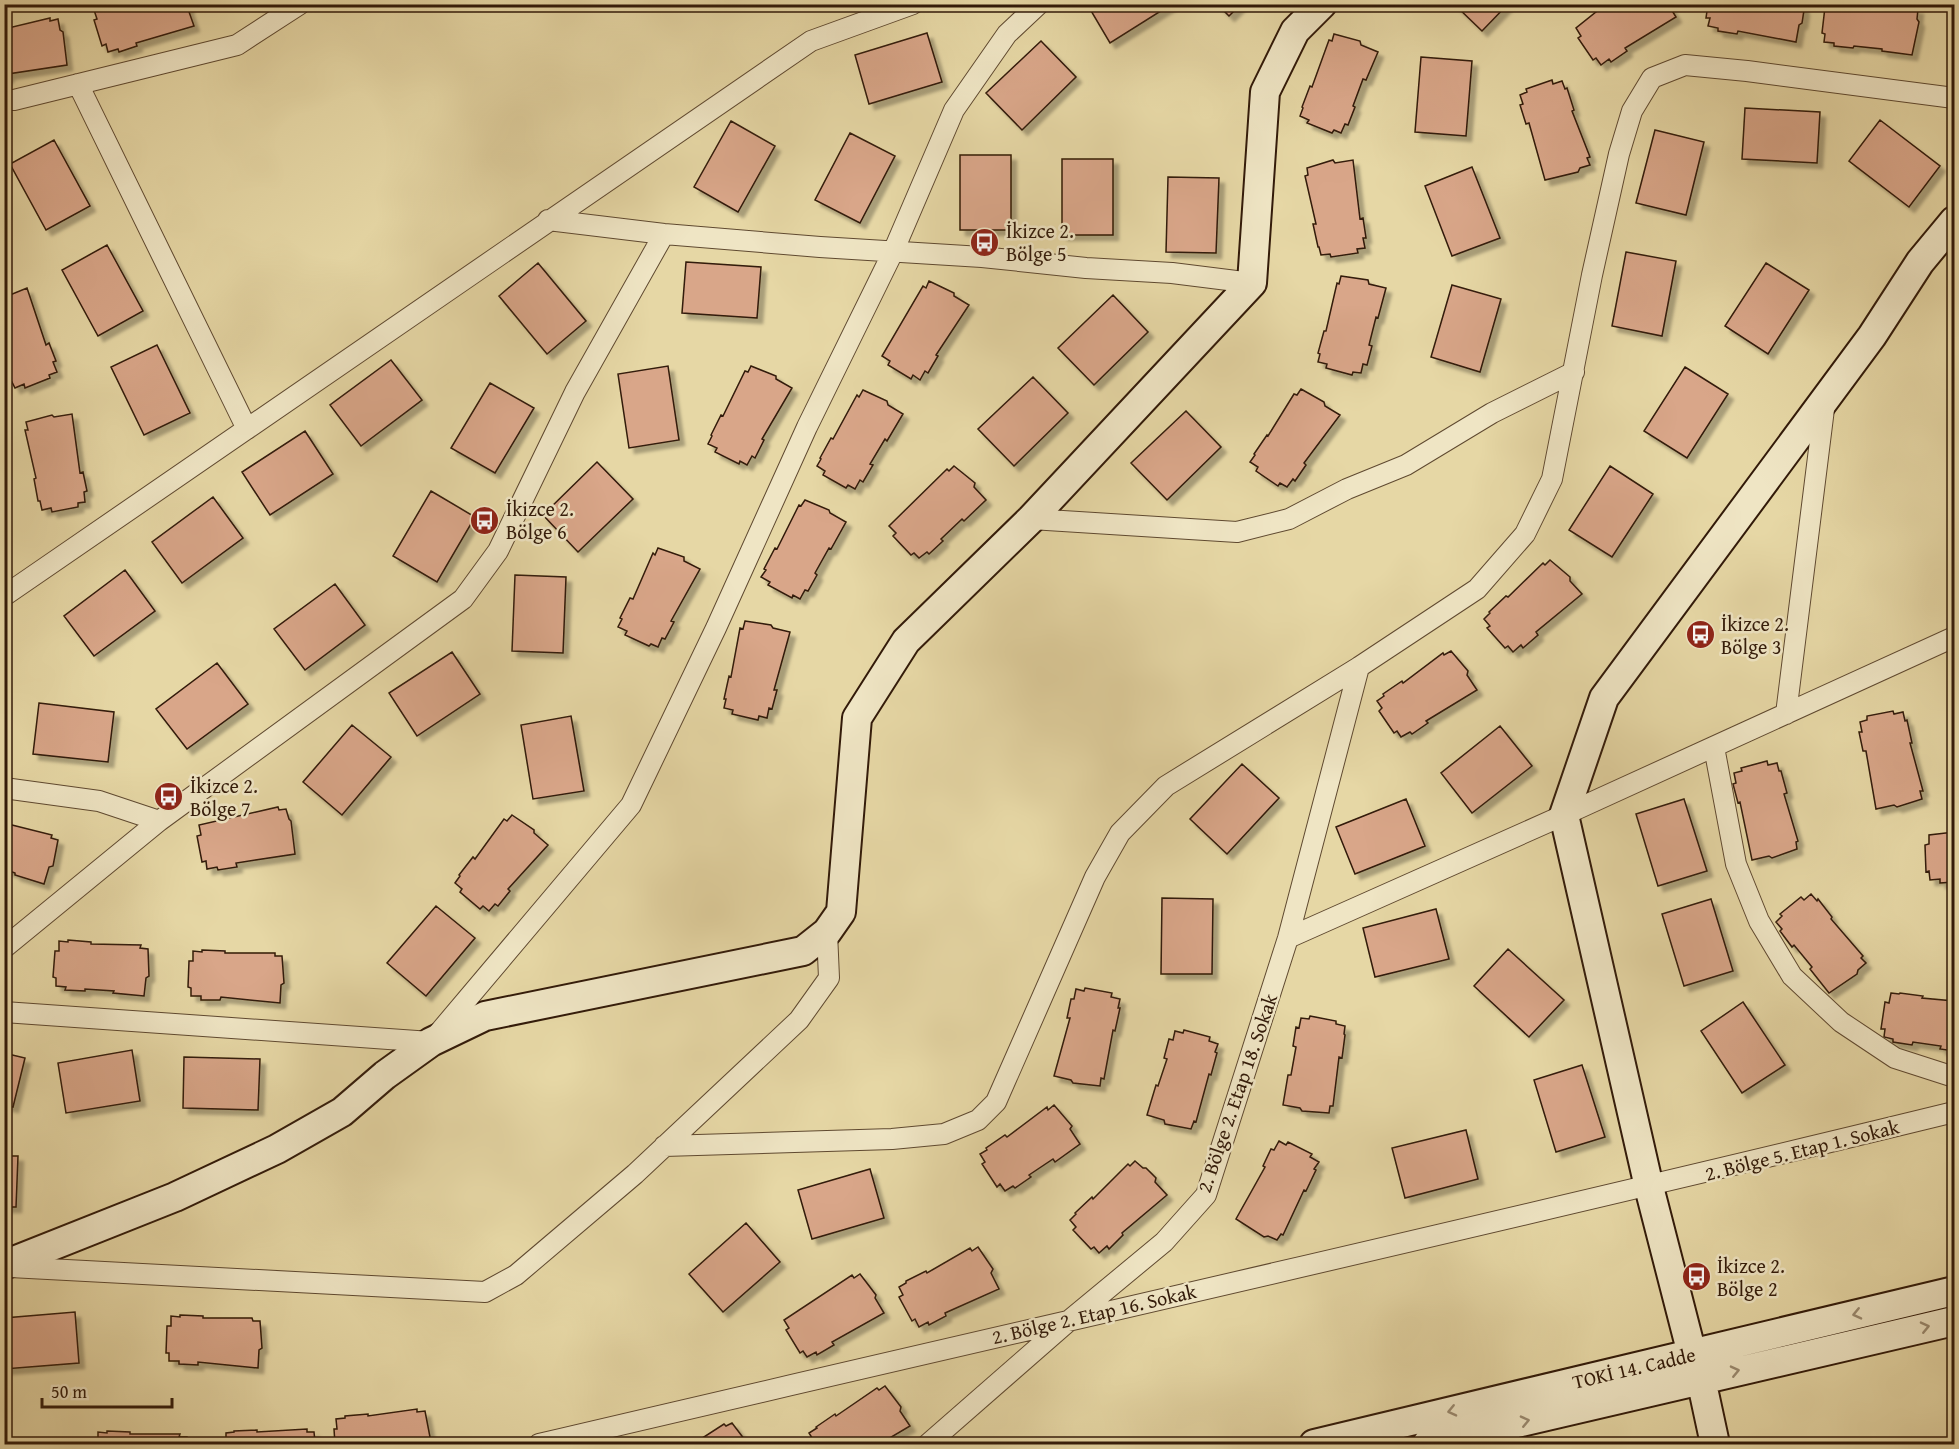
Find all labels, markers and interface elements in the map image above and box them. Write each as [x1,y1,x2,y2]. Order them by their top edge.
place label: İkizce 2. Bölge 5 [1006,216,1074,268]
bus stop icon: İkizce 2. Bölge 5 [969,226,1001,258]
place label: İkizce 2. Bölge 6 [506,494,574,546]
bus stop icon: İkizce 2. Bölge 6 [469,505,501,537]
place label: İkizce 2. Bölge 3 [1721,609,1789,661]
bus stop icon: İkizce 2. Bölge 3 [1684,619,1716,651]
place label: İkizce 2. Bölge 7 [190,771,258,823]
bus stop icon: İkizce 2. Bölge 7 [153,781,185,813]
street label: 2. Bölge 2. Etap 18. Sokak [1189,989,1284,1196]
street label: 2. Bölge 5. Etap 1. Sokak [1702,1111,1903,1188]
place label: İkizce 2. Bölge 2 [1717,1251,1785,1303]
bus stop icon: İkizce 2. Bölge 2 [1680,1261,1712,1293]
street label: 2. Bölge 2. Etap 16. Sokak [989,1276,1200,1351]
one-way arrow [1852,1307,1862,1320]
one-way arrow [1920,1322,1930,1335]
street label: TOKİ 14. Cadde [1570,1339,1698,1396]
one-way arrow [1730,1365,1740,1378]
scale bar [42,1371,172,1409]
text: 50 m [51,1378,87,1405]
one-way arrow [1447,1404,1457,1417]
one-way arrow [1520,1415,1530,1428]

